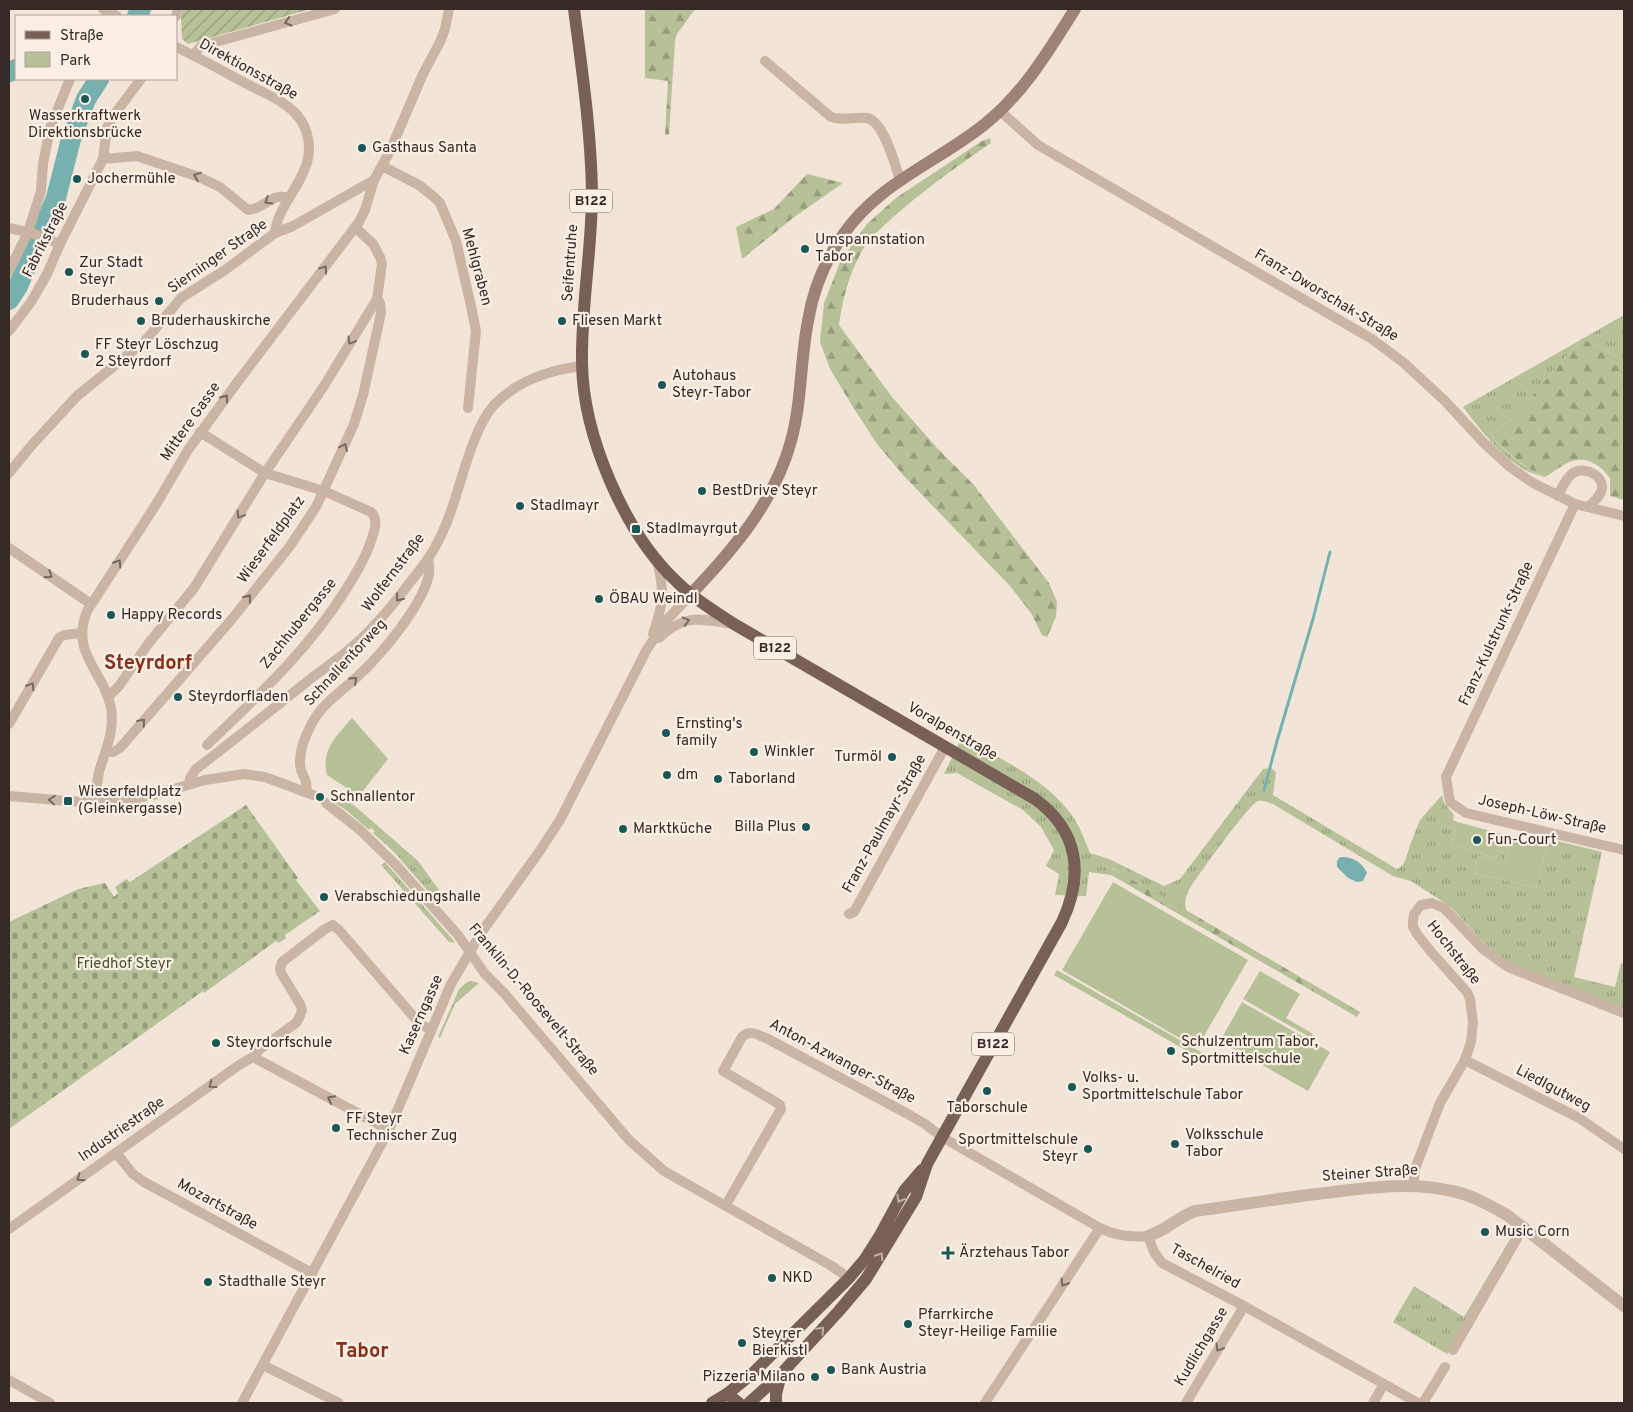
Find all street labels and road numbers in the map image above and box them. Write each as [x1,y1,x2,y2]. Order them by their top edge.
street label: Direktionsstraße [195,35,301,105]
road number: B122 [570,190,612,212]
street label: Fabrikstraße [19,199,73,281]
street label: Sierninger Straße [164,216,272,298]
street label: Seifentruhe [559,224,583,302]
street label: Mehlgraben [456,226,496,308]
street label: Franz-Dworschak-Straße [1250,245,1402,347]
street label: Mittere Gasse [157,379,225,465]
street label: Wieserfeldplatz [234,492,310,588]
street label: Wolfernstraße [358,530,430,616]
street label: Franz-Kulstrunk-Straße [1455,559,1539,709]
street label: Zachhubergasse [257,575,341,673]
street label: Schnallentorweg [301,615,391,711]
road number: B122 [754,636,796,660]
street label: Voralpenstraße [903,698,1001,766]
street label: Franz-Paulmayr-Straße [839,751,931,897]
street label: Joseph-Löw-Straße [1476,791,1608,839]
street label: Hochstraße [1422,917,1484,989]
street label: Franklin-D.-Roosevelt-Straße [464,920,602,1080]
street label: Kaserngasse [396,972,448,1058]
street label: Anton-Azwanger-Straße [766,1015,918,1109]
road number: B122 [972,1032,1014,1056]
street label: Liedlgutweg [1512,1061,1594,1117]
street label: Industriestraße [75,1093,169,1167]
street label: Steiner Straße [1321,1161,1419,1187]
street label: Mozartstraße [173,1175,261,1235]
street label: Taschelried [1167,1240,1243,1294]
street label: Kudlichgasse [1171,1304,1233,1390]

